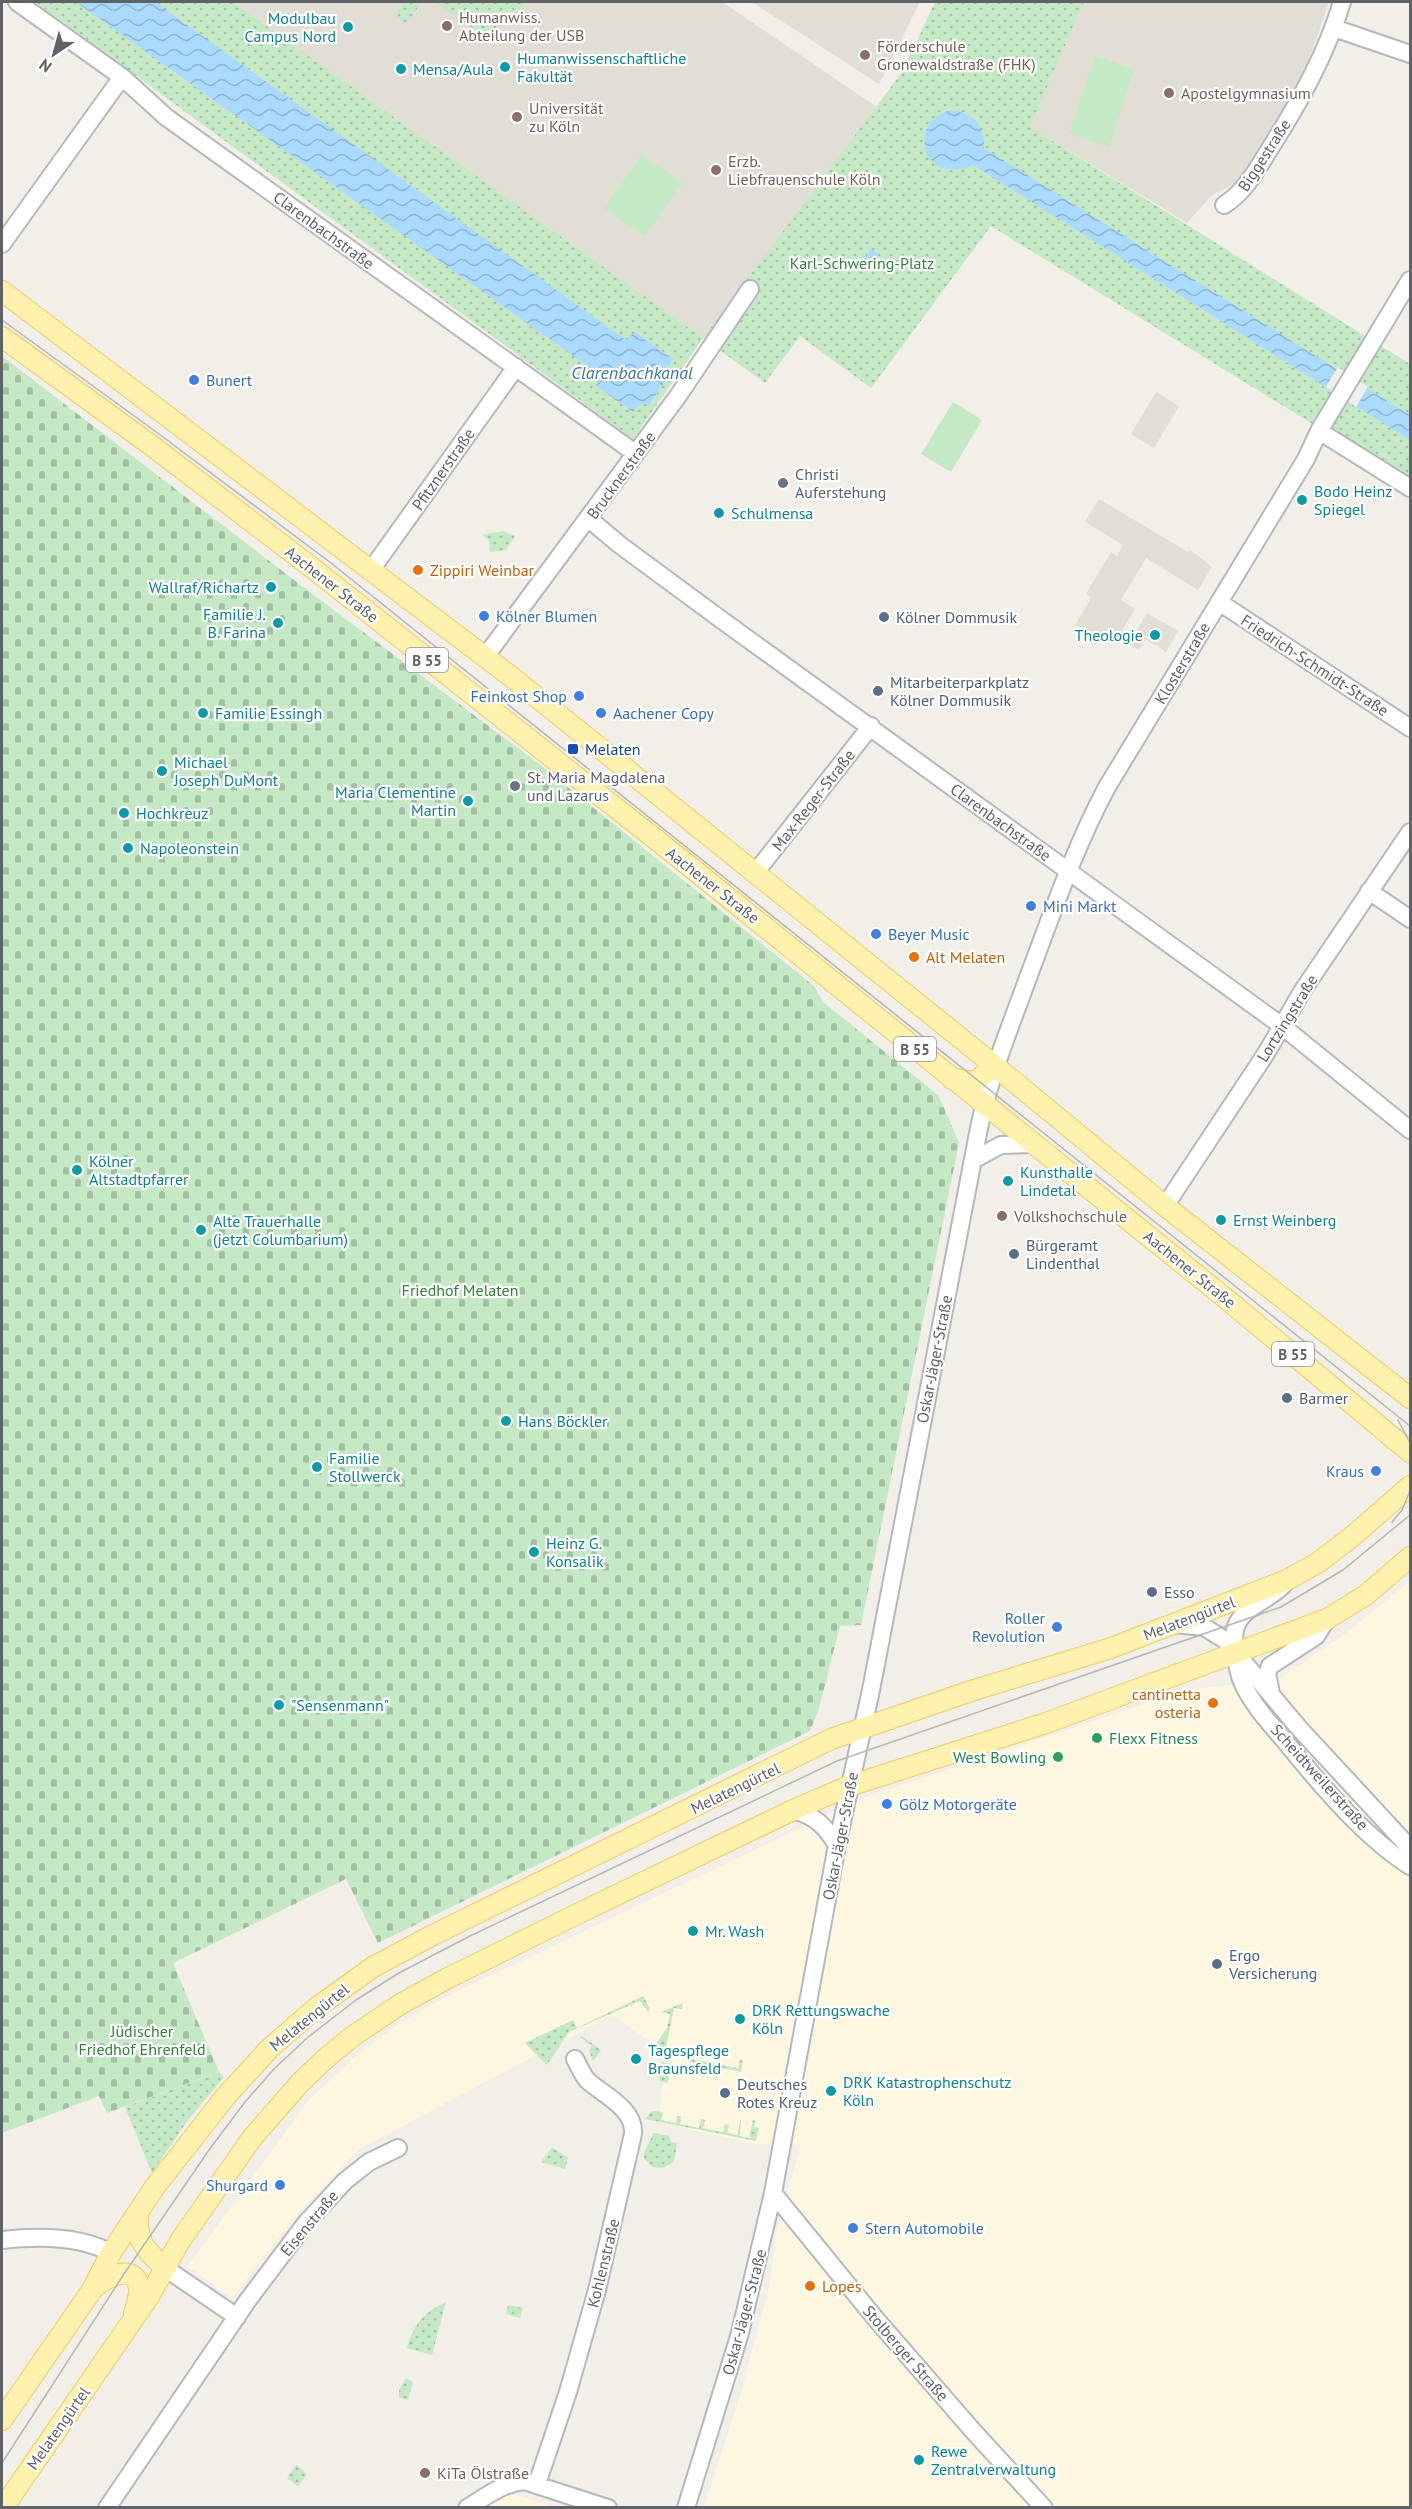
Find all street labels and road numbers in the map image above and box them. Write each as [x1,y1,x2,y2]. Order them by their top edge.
street label: Biggestraße [1233,115,1295,195]
street label: Clarenbachstraße [270,187,378,273]
street label: Pfitznerstraße [407,424,479,514]
street label: Brucknerstraße [582,427,660,523]
street label: Aachener Straße [281,541,383,627]
street label: Friedrich-Schmidt-Straße [1237,610,1393,720]
street label: Klosterstraße [1150,619,1214,707]
road number: B 55 [406,648,448,672]
street label: Max-Reger-Straße [767,745,859,855]
street label: Clarenbachstraße [947,779,1055,865]
street label: Aachener Straße [662,842,764,928]
street label: Lortzingstraße [1252,971,1322,1065]
road number: B 55 [894,1037,936,1061]
street label: Aachener Straße [1140,1226,1240,1312]
street label: Oskar-Jäger-Straße [912,1293,956,1425]
road number: B 55 [1272,1342,1314,1366]
street label: Melatengürtel [1140,1591,1238,1645]
street label: Scheidtweilerstraße [1267,1720,1373,1834]
street label: Melatengürtel [687,1758,783,1818]
street label: Oskar-Jäger-Straße [818,1770,862,1902]
street label: Melatengürtel [265,1979,353,2055]
street label: Eisenstraße [276,2186,342,2260]
street label: Kohlenstraße [582,2216,624,2310]
street label: Oskar-Jäger-Straße [718,2247,770,2377]
street label: Stolberger Straße [859,2301,953,2405]
street label: Melatengürtel [22,2382,94,2473]

